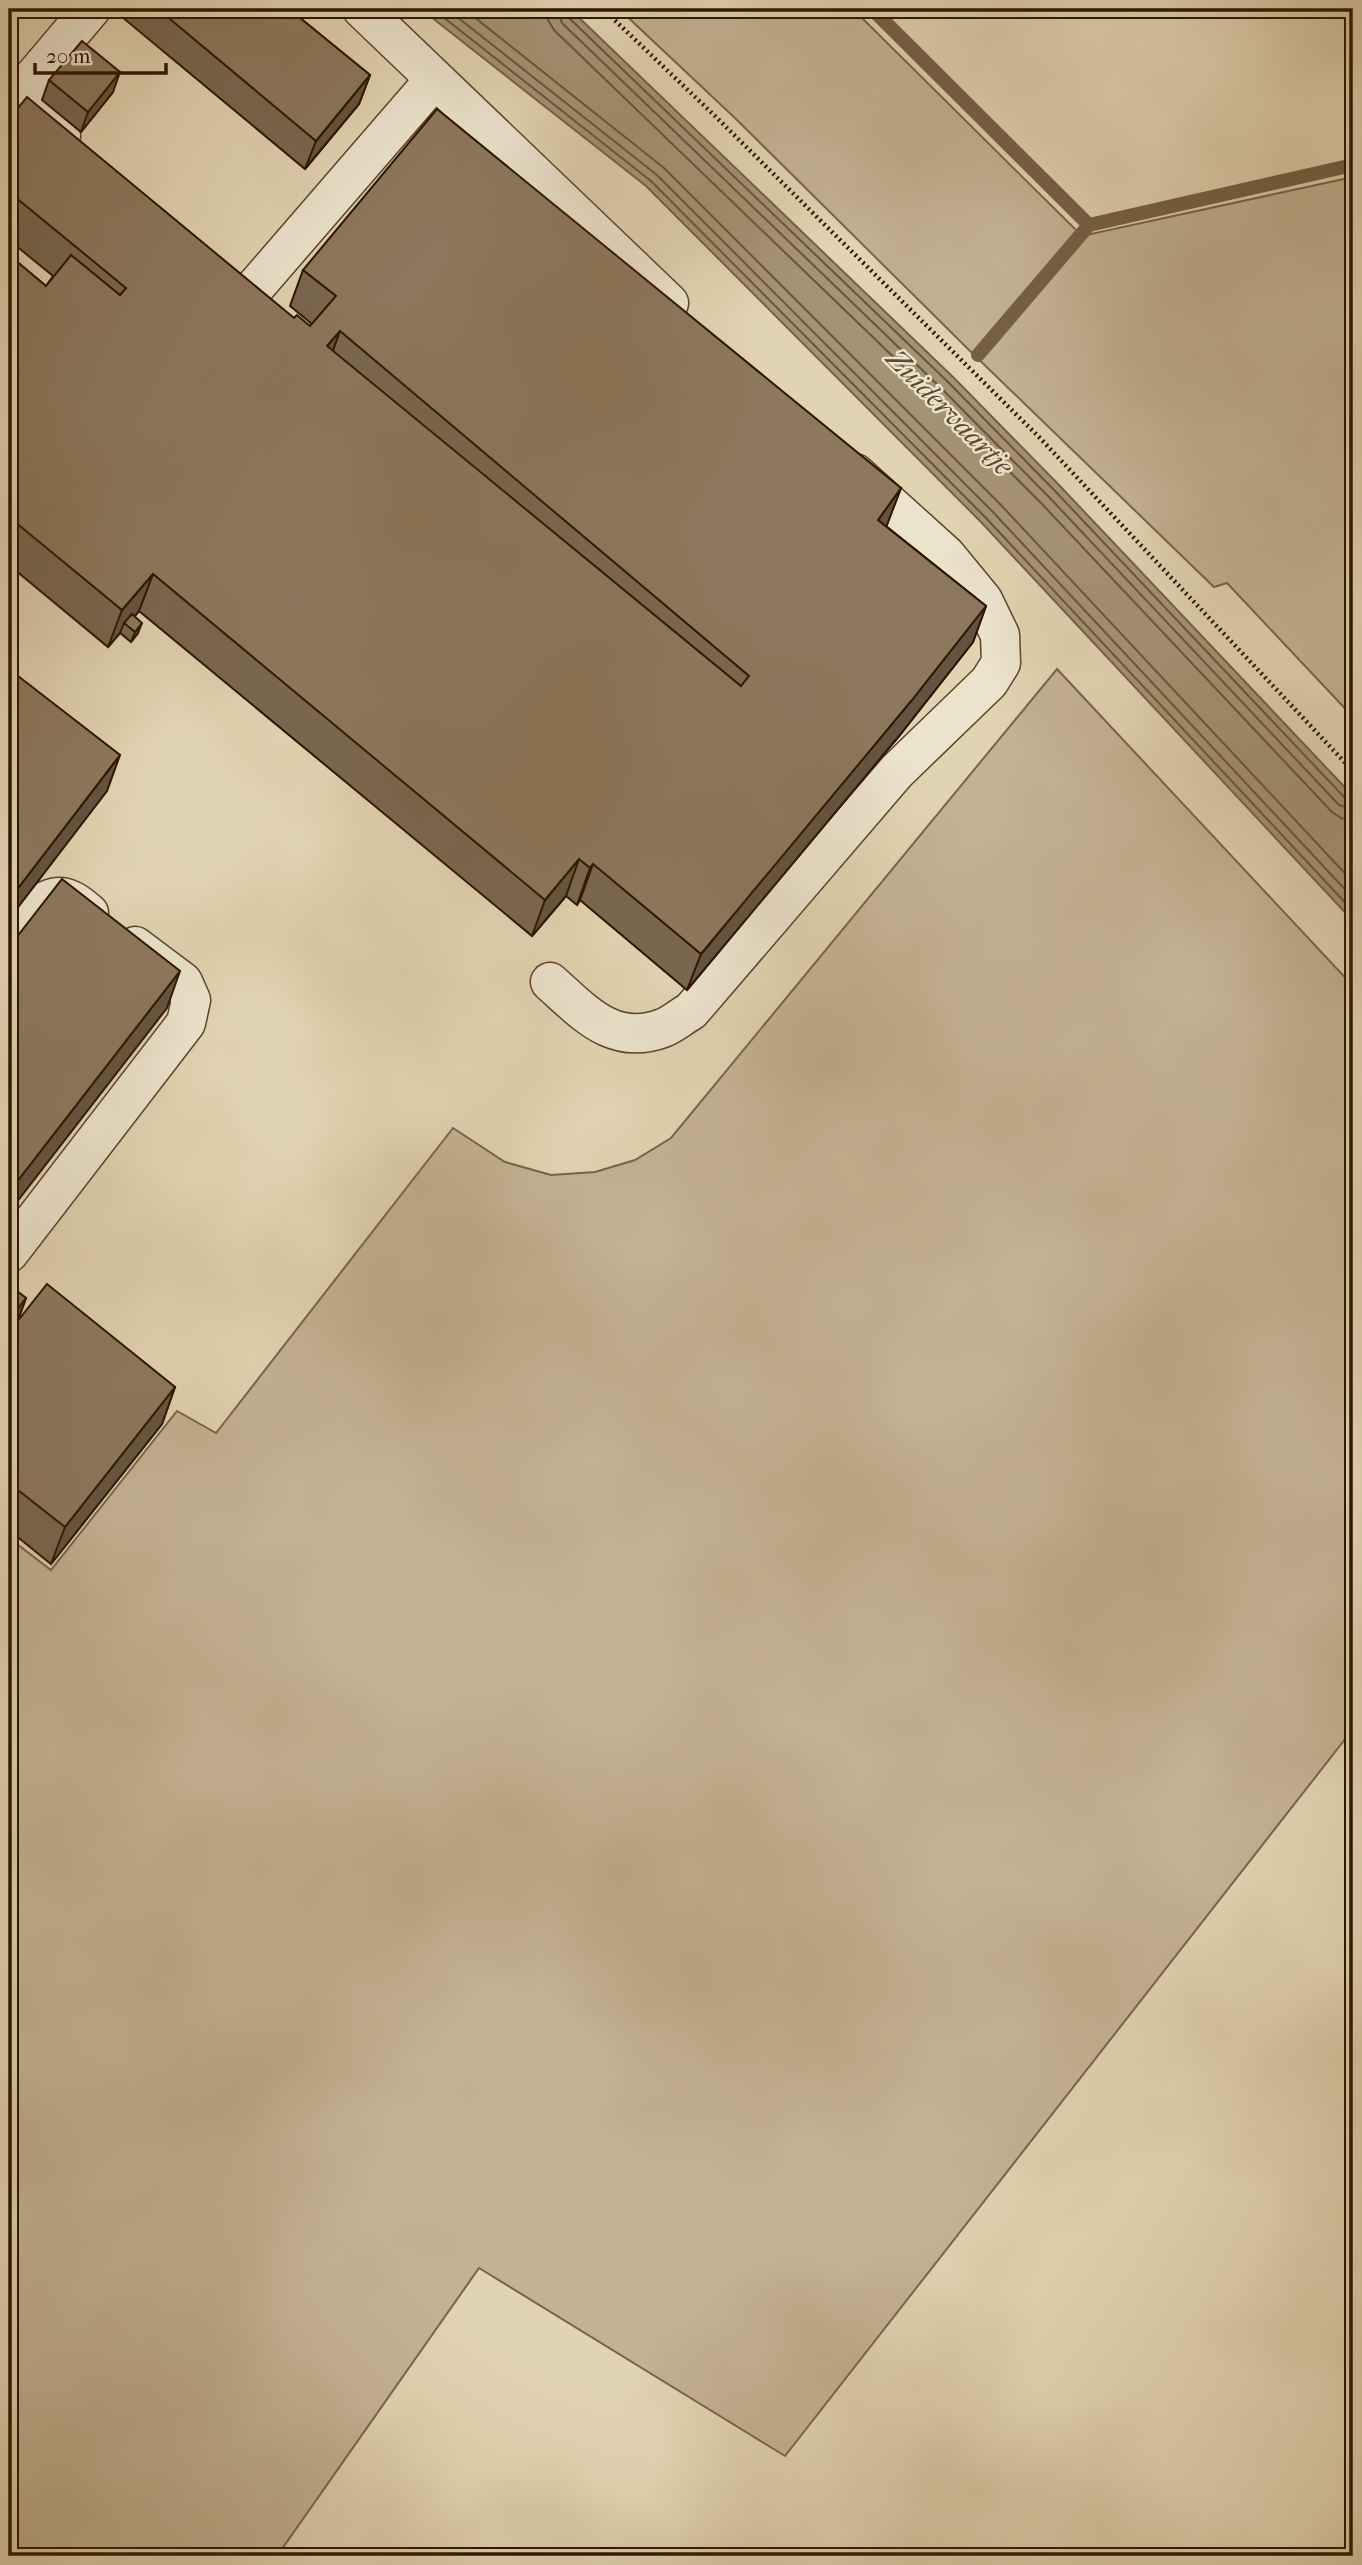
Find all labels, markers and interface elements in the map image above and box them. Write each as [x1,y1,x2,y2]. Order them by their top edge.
scale bar [35,32,166,76]
text: 20 m [46,44,91,68]
water label: Zuidervaartje [879,341,1020,482]

